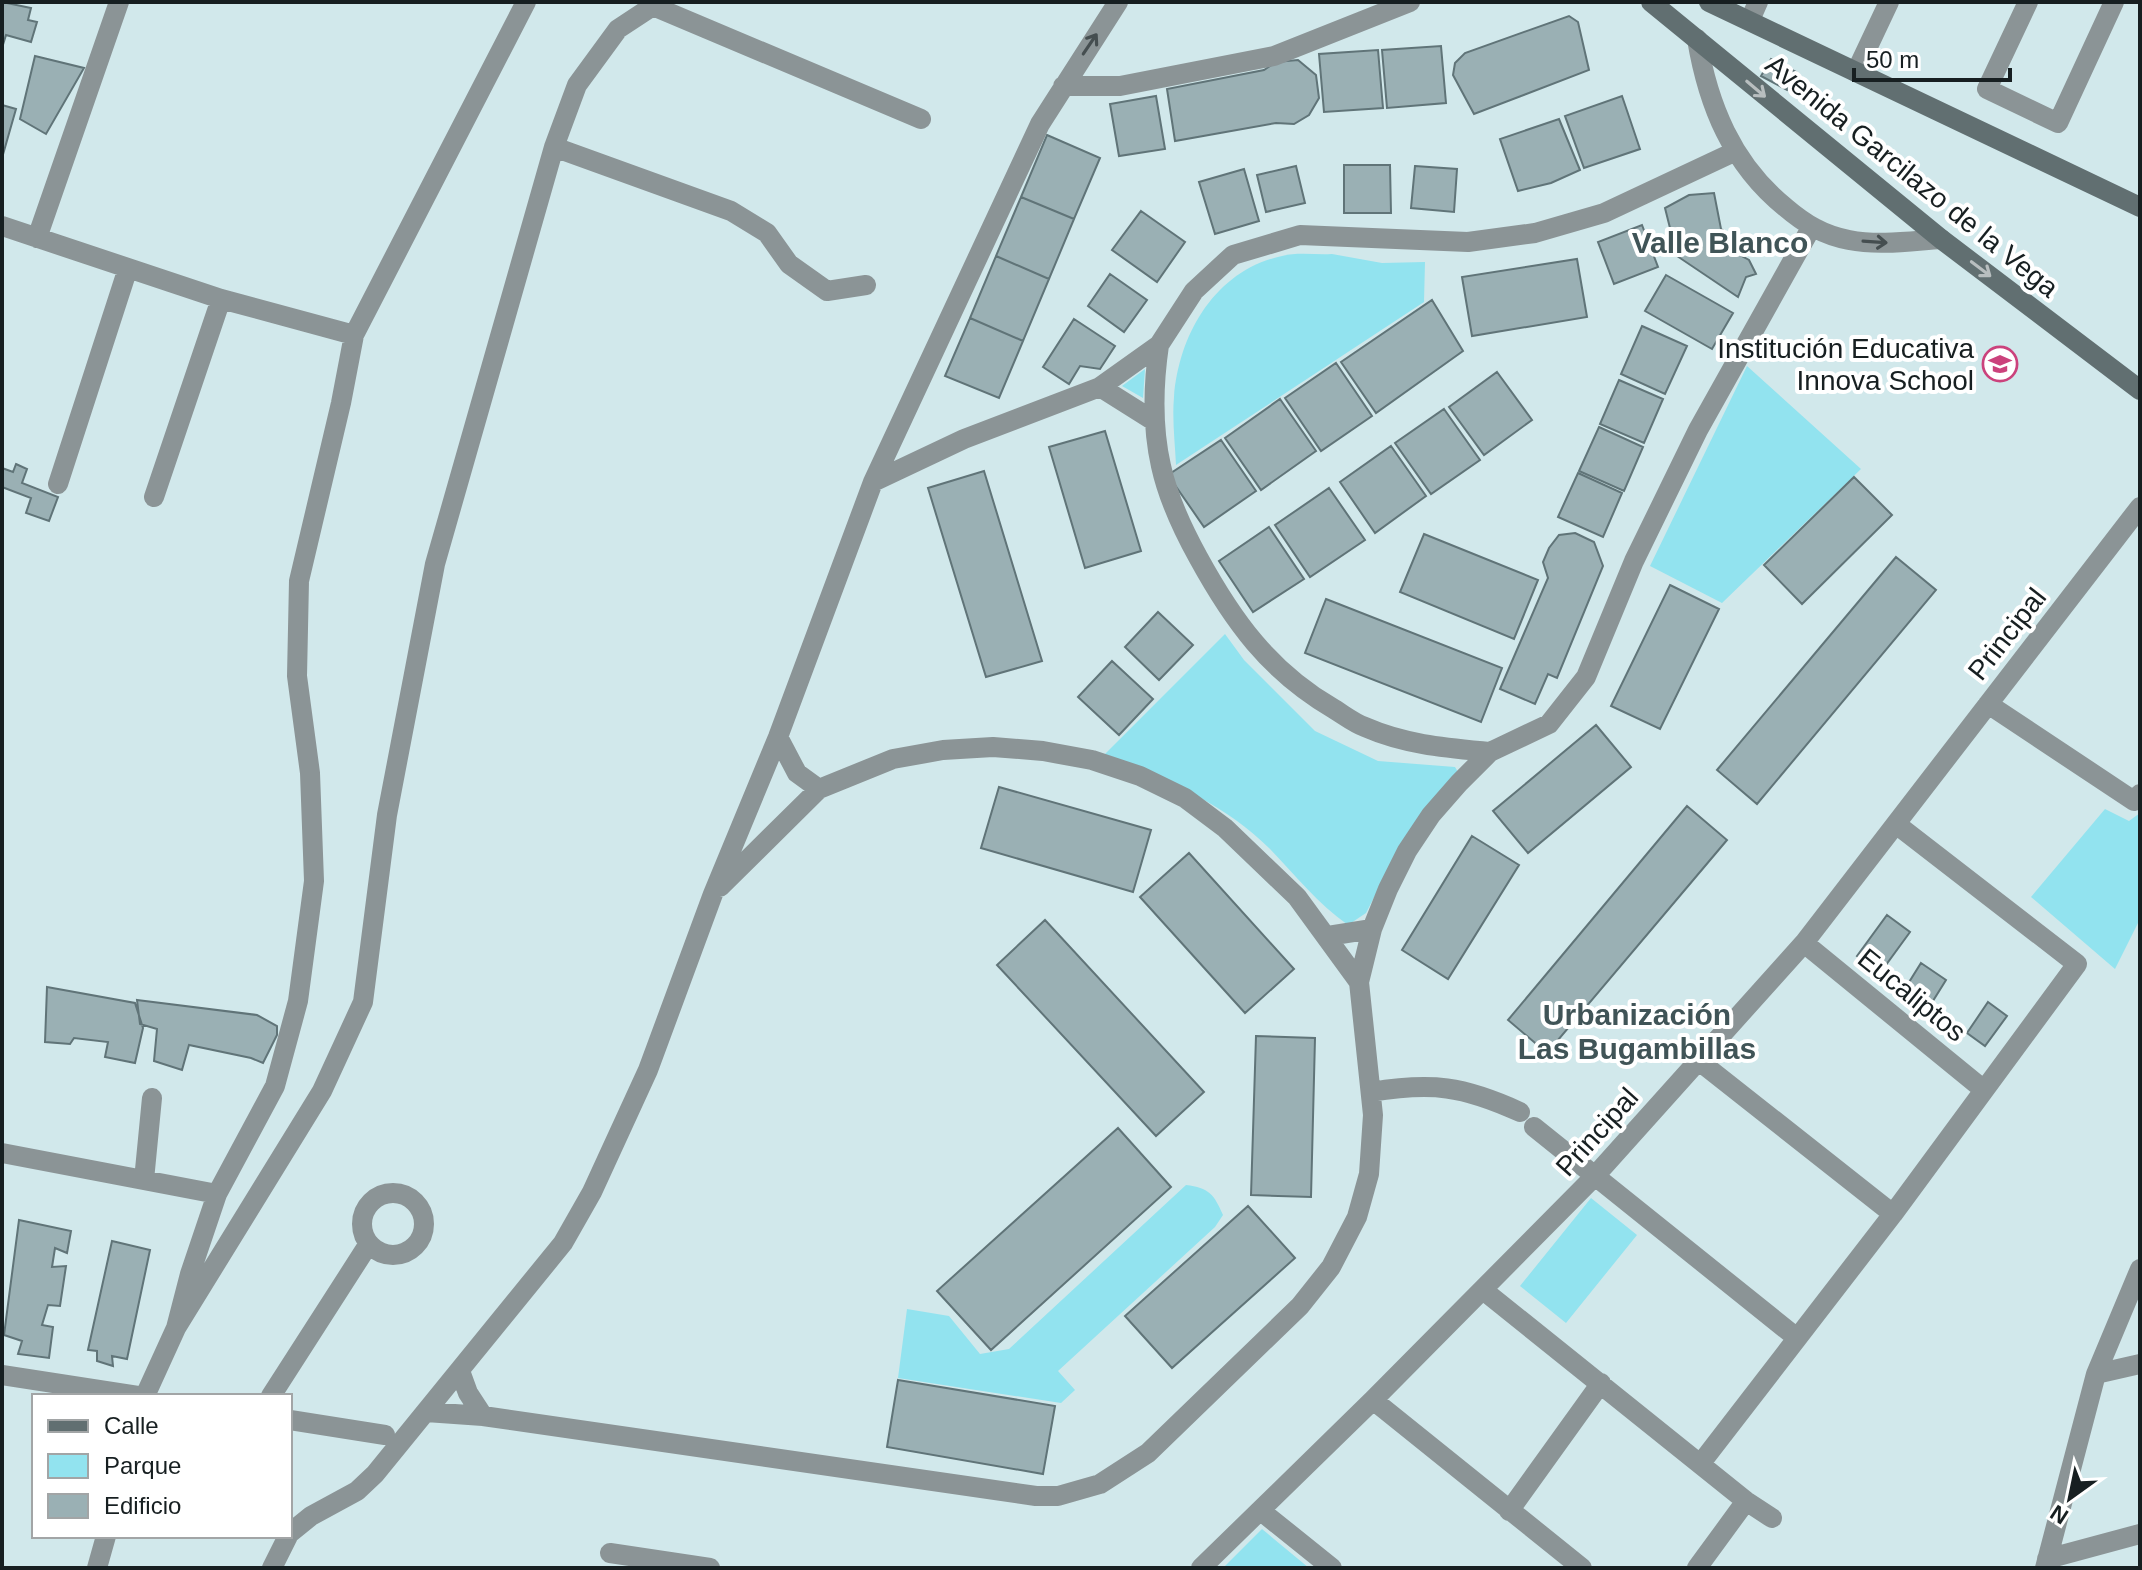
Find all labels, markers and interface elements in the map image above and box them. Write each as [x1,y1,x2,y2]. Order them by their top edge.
scale bar [1854,32,2010,82]
one-way arrow [1082,33,1098,55]
text: 50 m [1866,46,1919,73]
street label: Avenida Garcilazo de la Vega [1760,49,2065,304]
one-way arrow [1746,80,1766,98]
district label: Valle Blanco [1632,226,1808,259]
one-way arrow [1861,235,1888,250]
one-way arrow [1970,261,1991,278]
place label: Institución Educativa Innova School [1717,333,1974,396]
school or university icon: Institución Educativa Innova School [1981,345,2019,383]
street label: Principal [1962,582,2052,686]
street label: Eucaliptos [1852,942,1972,1048]
district label: Urbanización Las Bugambillas [1518,998,1756,1065]
street label: Principal [1550,1082,1644,1182]
legend [32,1394,292,1538]
text: Calle [104,1412,159,1439]
text: Parque [104,1452,181,1479]
north arrow [2030,1458,2110,1538]
text: Edificio [104,1492,181,1519]
text: N [2046,1500,2073,1529]

